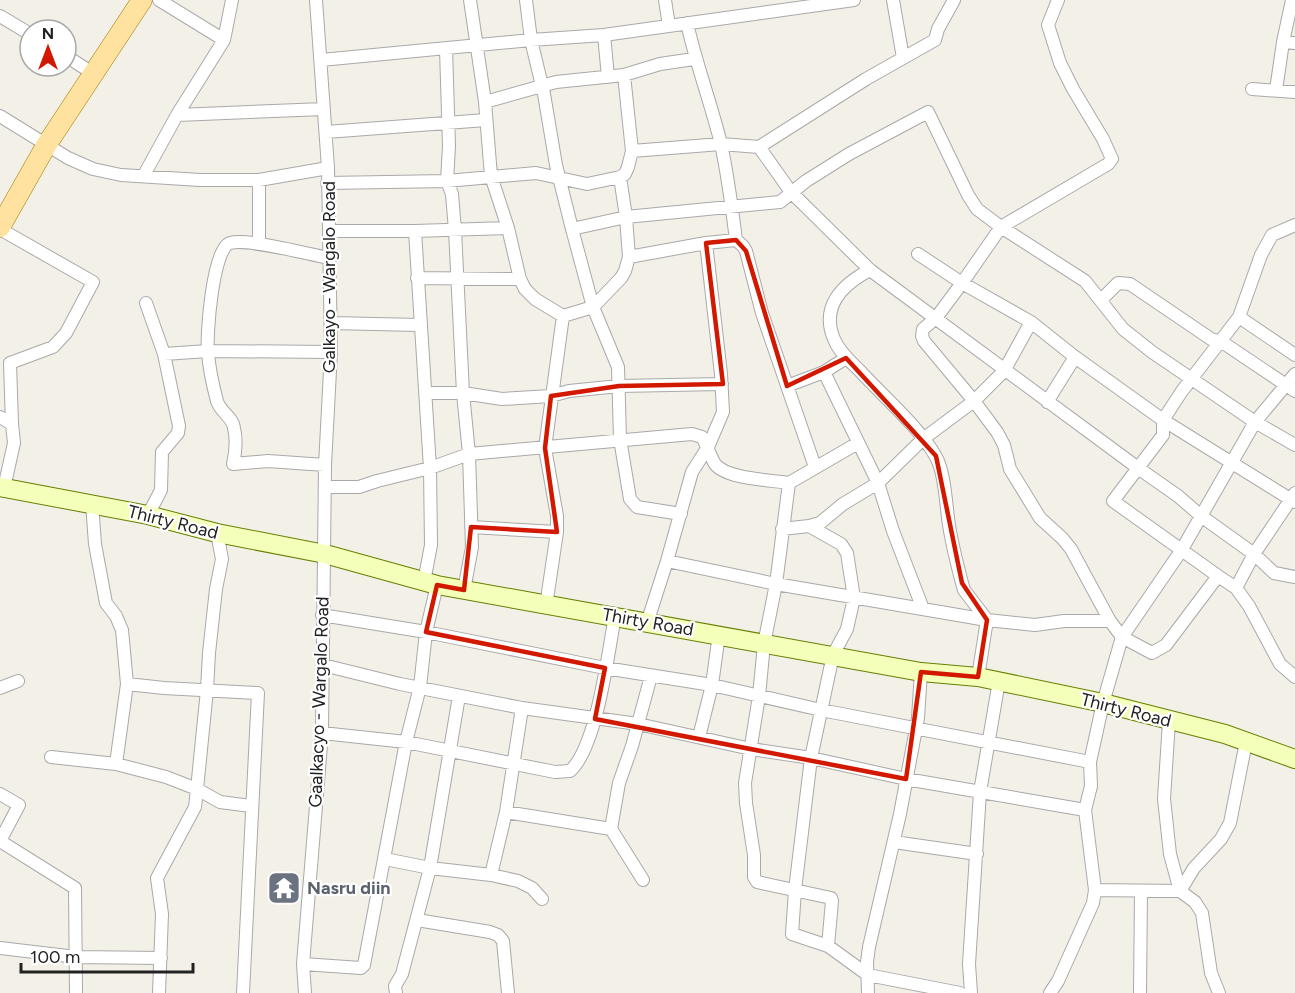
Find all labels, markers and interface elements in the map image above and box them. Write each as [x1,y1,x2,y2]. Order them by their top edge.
north arrow [18,18,78,78]
text: N [42,24,54,43]
street label: Galkayo - Wargalo Road [318,181,340,373]
street label: Thirty Road [126,500,220,544]
street label: Gaalkacyo - Wargalo Road [304,596,334,808]
street label: Thirty Road [601,603,695,641]
street label: Thirty Road [1079,688,1173,732]
temple icon: Nasru diin [266,870,302,906]
place label: Nasru diin [307,877,391,899]
scale bar [21,936,194,974]
text: 100 m [30,946,80,968]

